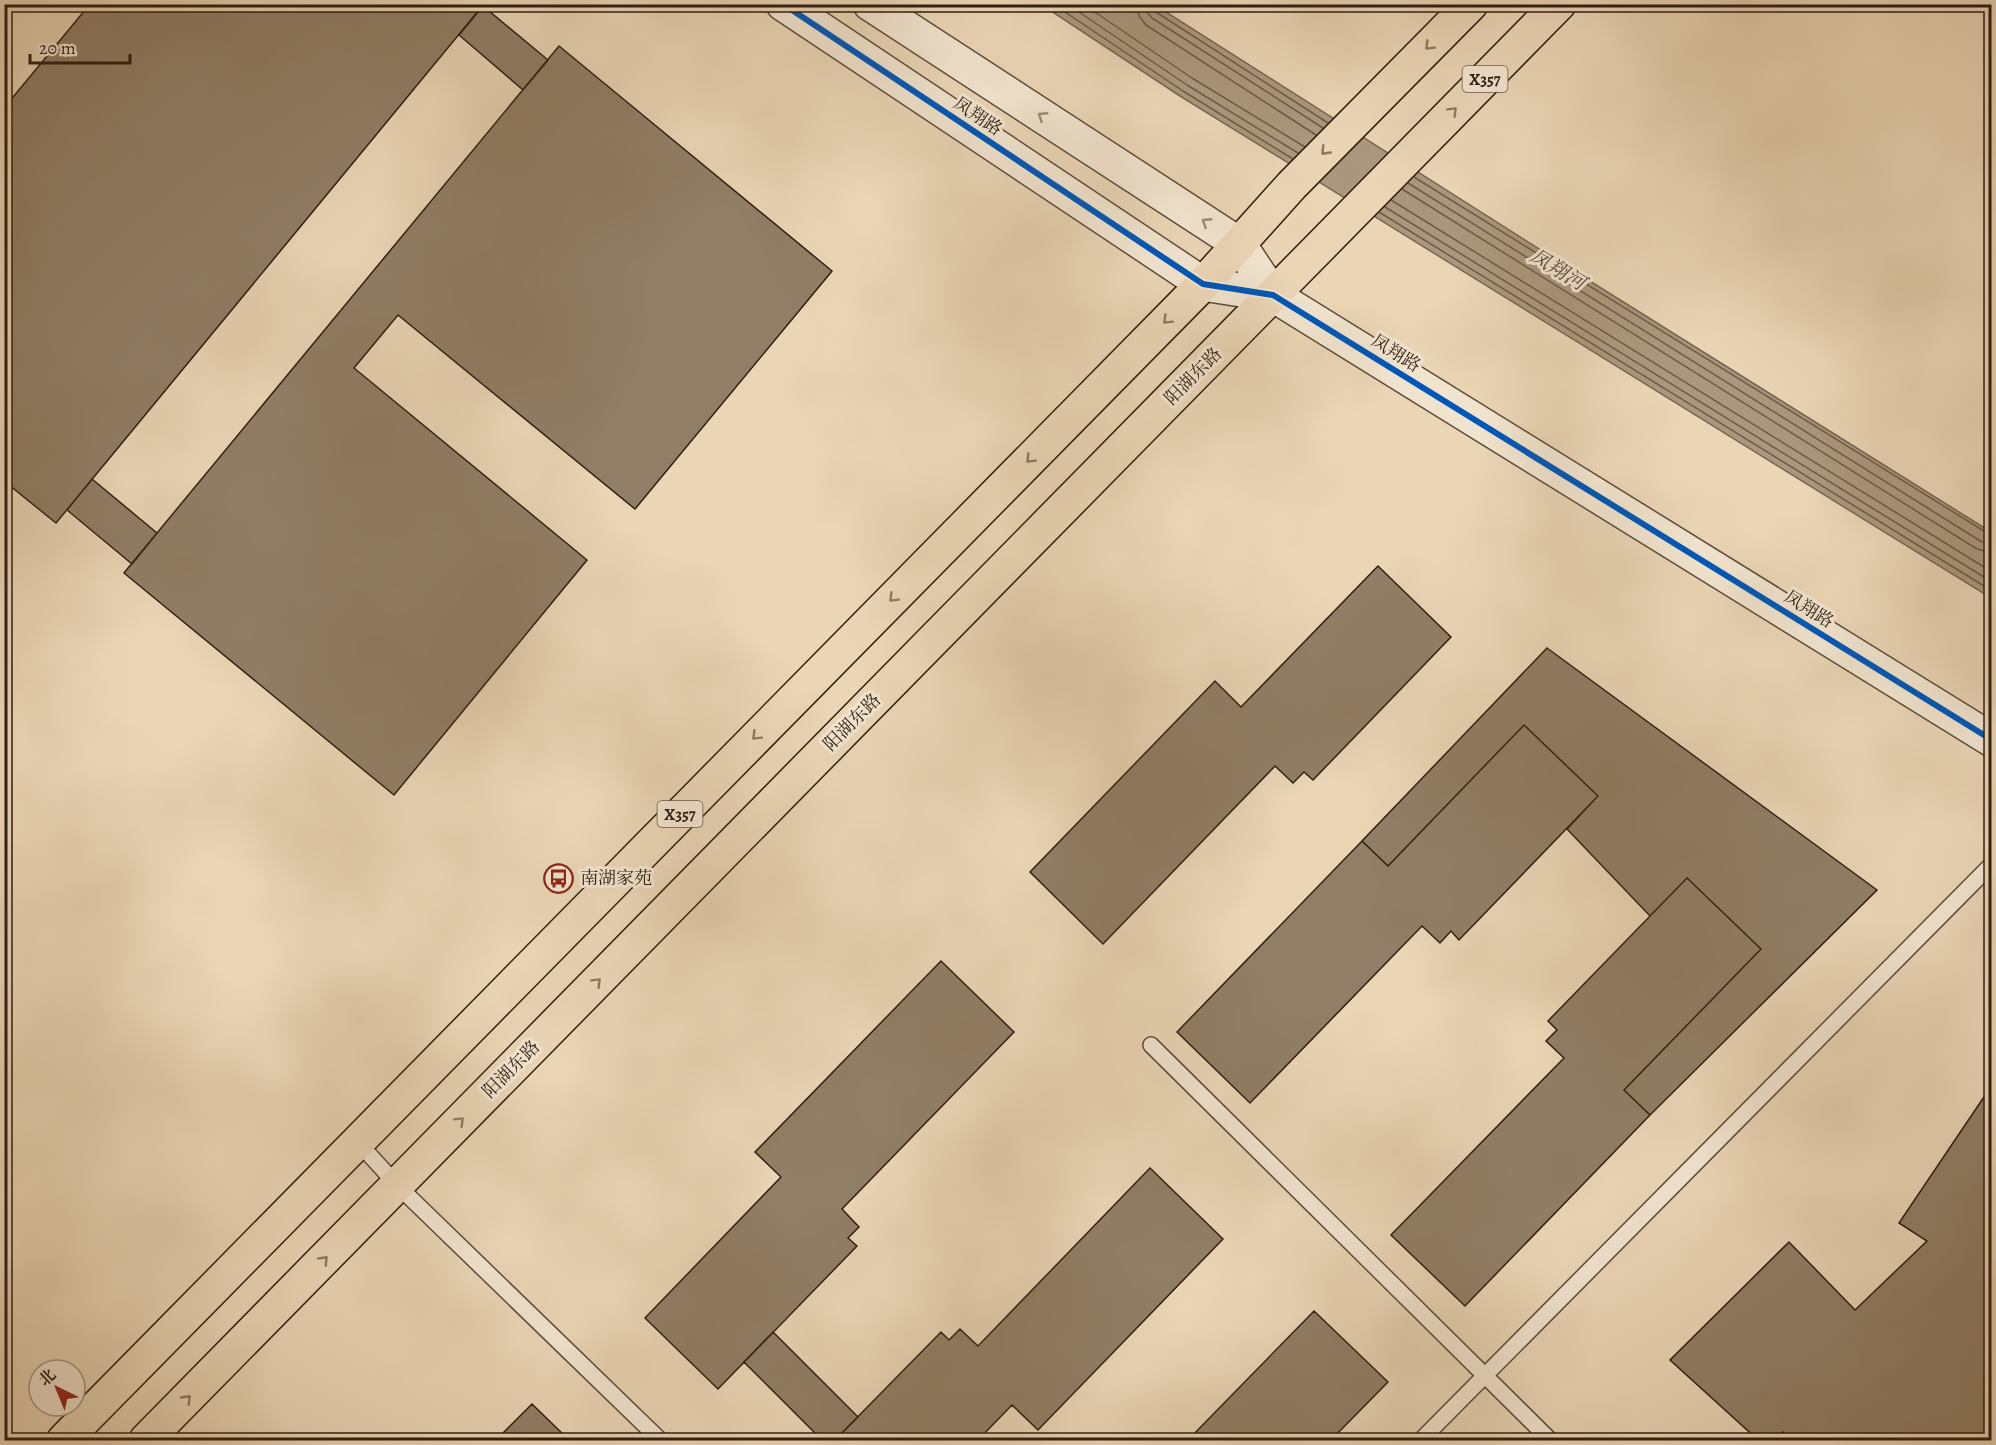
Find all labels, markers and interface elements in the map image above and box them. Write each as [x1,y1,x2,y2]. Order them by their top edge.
scale bar [30,27,130,65]
text: 20 m [39,36,76,60]
one-way arrow [1426,38,1437,49]
road number: X357 [1462,66,1508,92]
street label: 凤翔路 [949,91,1007,141]
one-way arrow [1446,108,1457,118]
one-way arrow [1038,113,1049,124]
one-way arrow [1321,144,1332,155]
one-way arrow [1202,218,1212,230]
water label: 凤翔河 [1525,242,1593,298]
one-way arrow [1164,313,1175,324]
street label: 凤翔路 [1367,329,1425,377]
street label: 阳湖东路 [1159,342,1227,410]
one-way arrow [1027,451,1038,462]
street label: 凤翔路 [1780,585,1838,633]
one-way arrow [890,590,901,601]
street label: 阳湖东路 [818,688,886,756]
one-way arrow [752,730,763,740]
road number: X357 [658,801,702,827]
bus stop icon: 南湖家苑 [543,862,575,894]
place label: 南湖家苑 [580,866,652,890]
one-way arrow [590,978,601,988]
street label: 阳湖东路 [477,1035,545,1103]
one-way arrow [453,1117,464,1128]
one-way arrow [316,1256,327,1267]
north arrow [27,1358,87,1418]
text: 北 [34,1364,61,1391]
one-way arrow [180,1395,191,1405]

